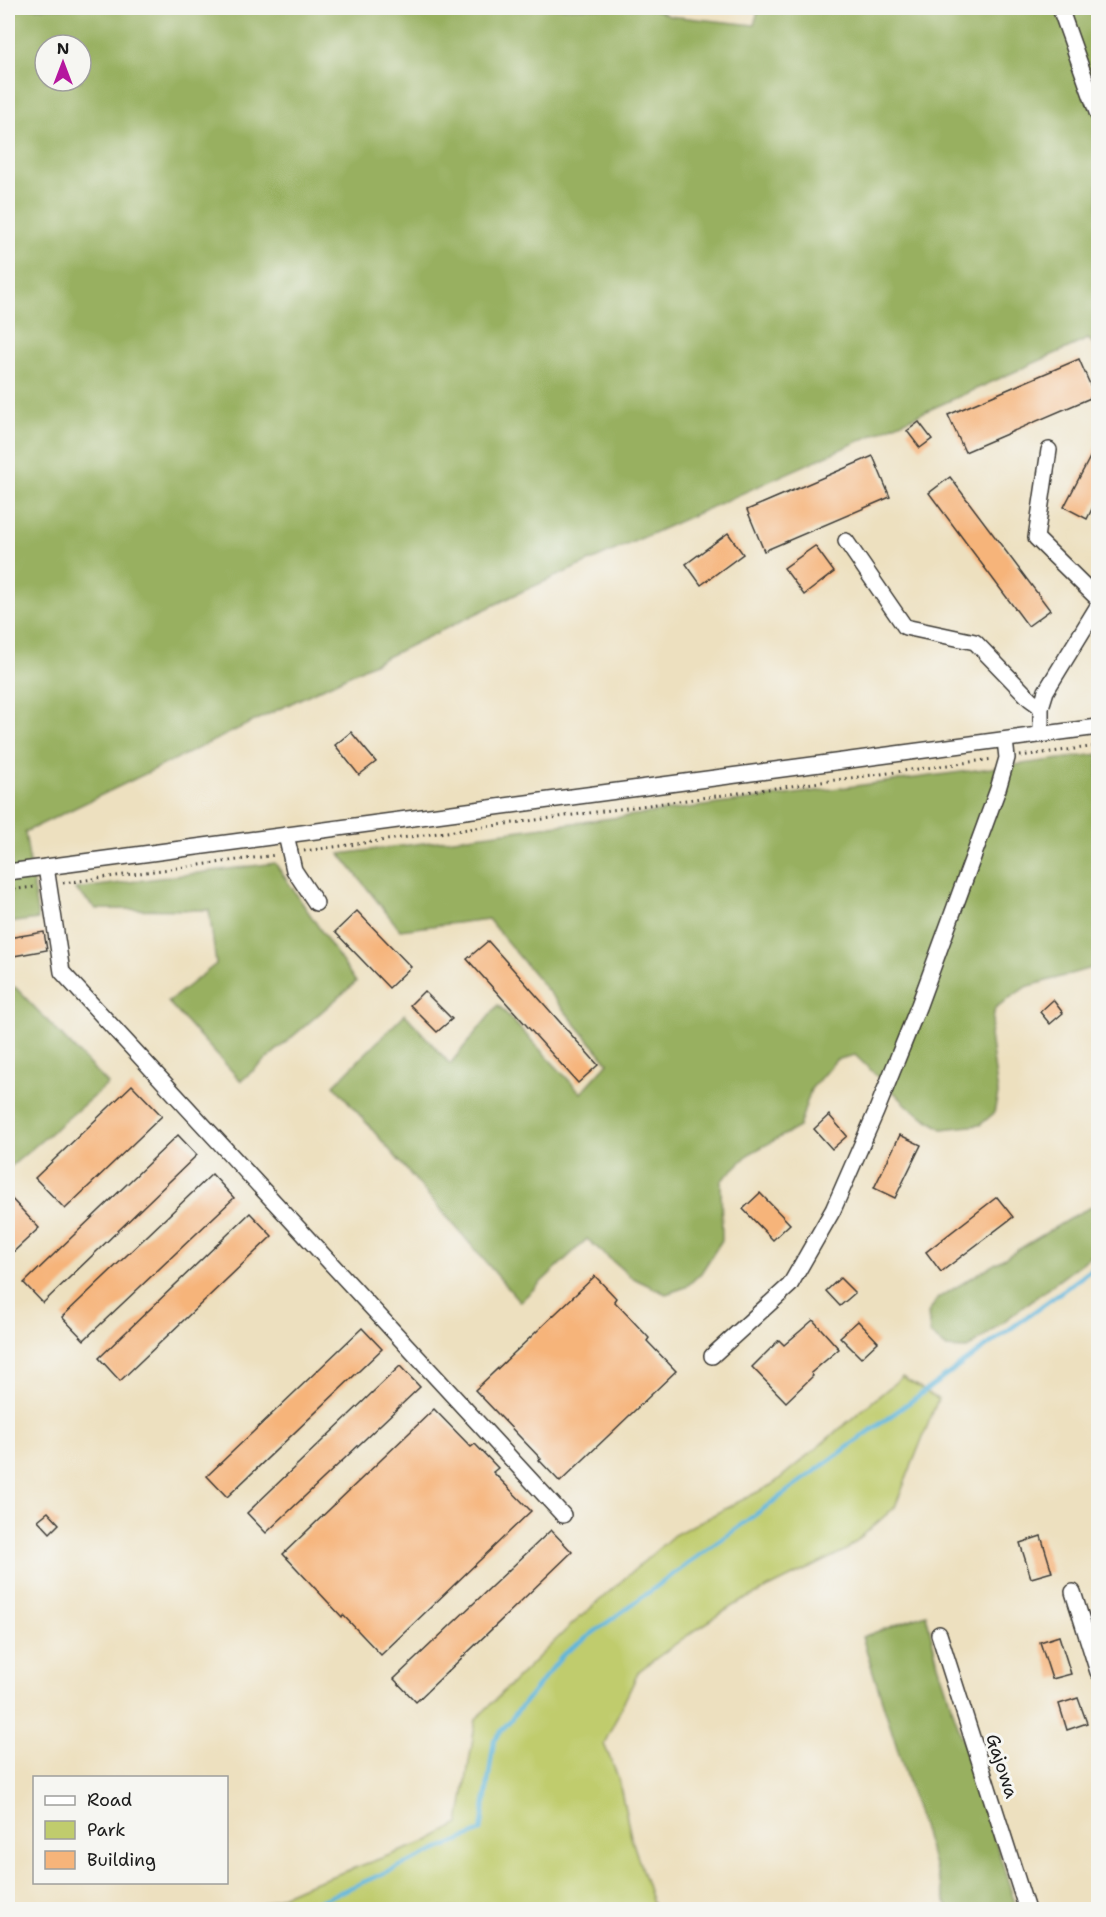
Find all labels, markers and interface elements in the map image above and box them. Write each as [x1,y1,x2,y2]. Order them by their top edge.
north arrow [33,33,93,93]
text: N [57,38,69,59]
street label: Gajowa [980,1731,1024,1801]
legend [33,1776,228,1884]
text: Road [87,1788,132,1812]
text: Park [87,1818,126,1842]
text: Building [87,1848,156,1872]

